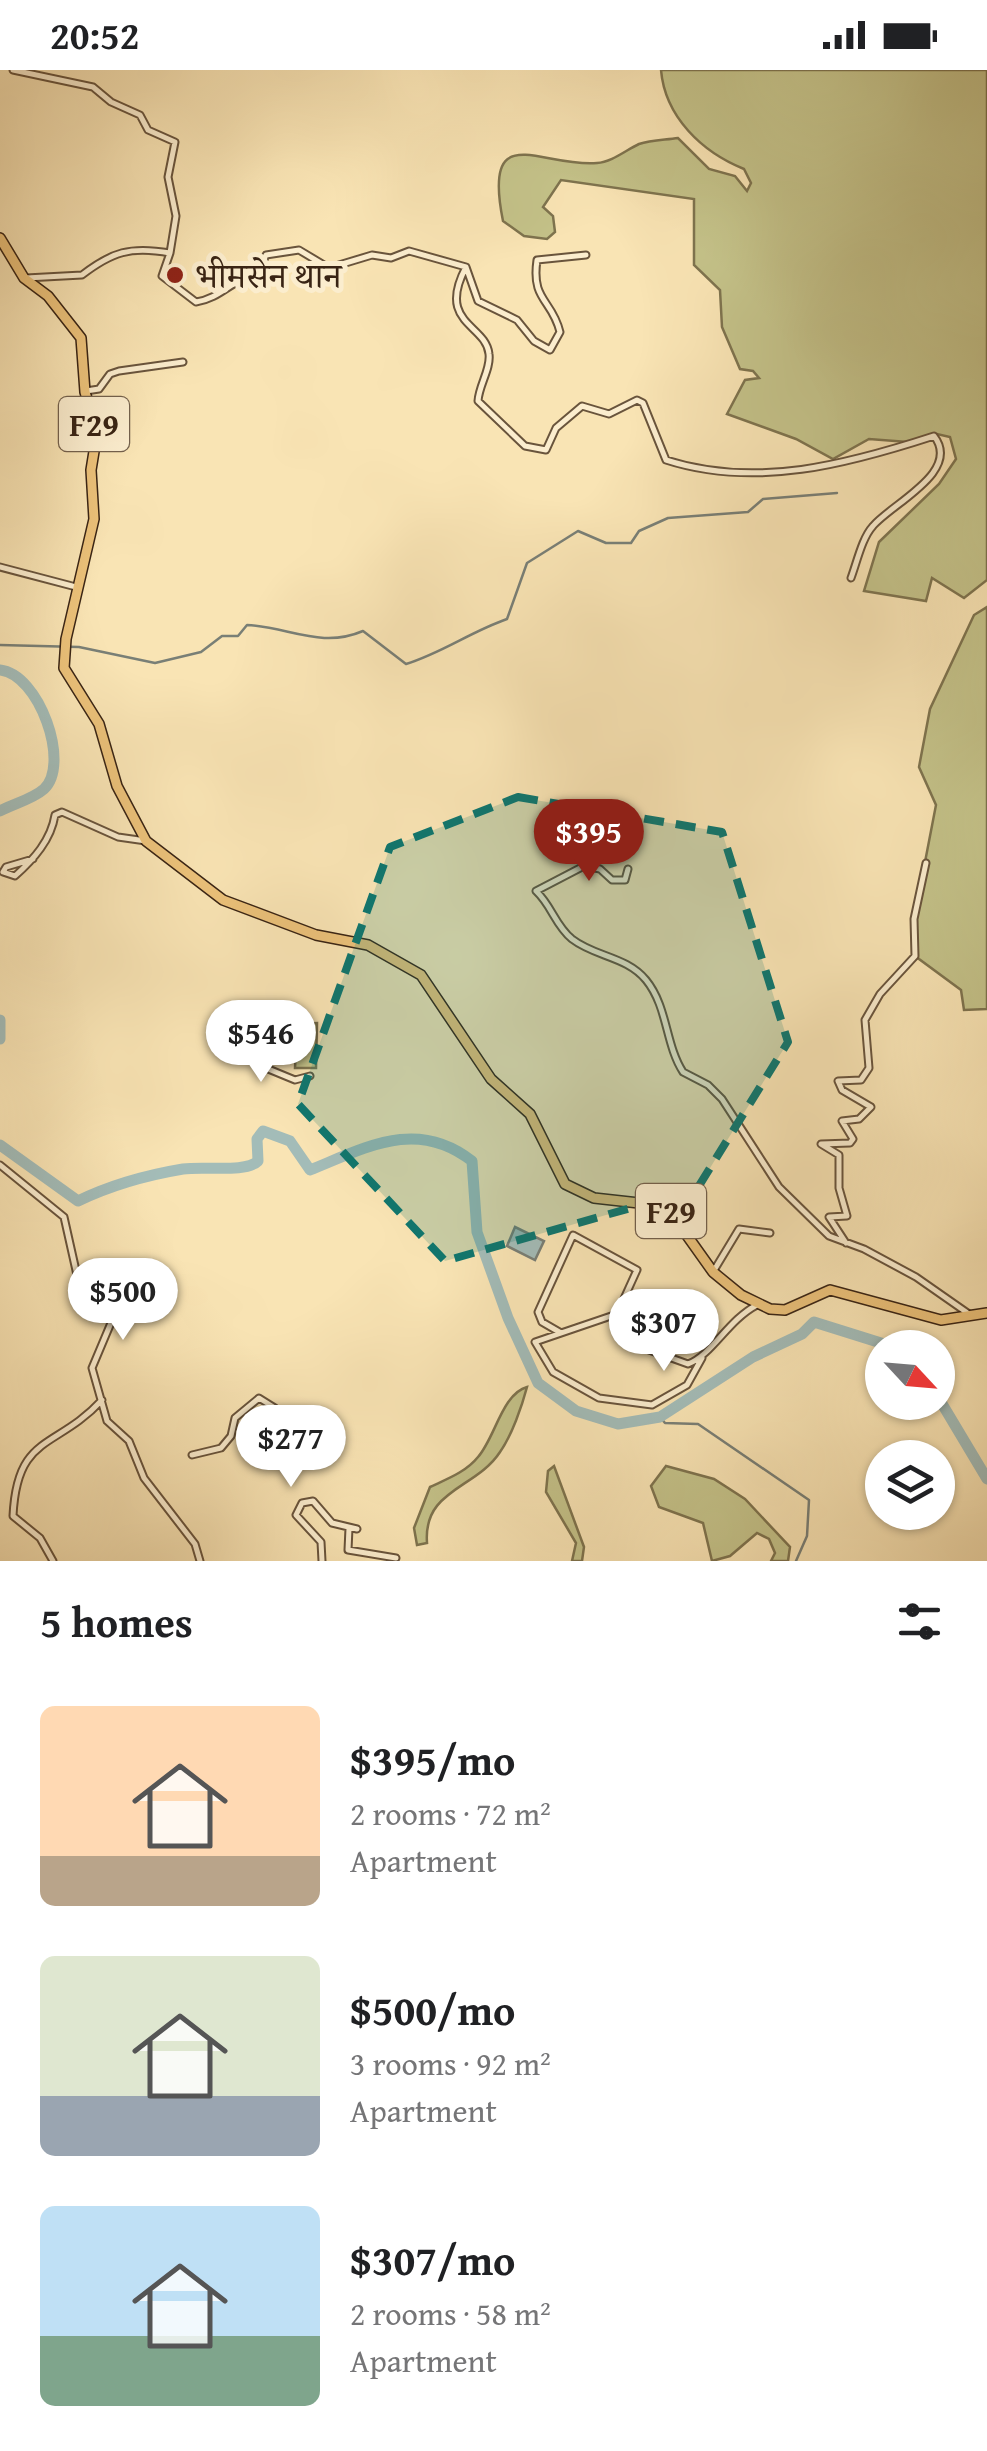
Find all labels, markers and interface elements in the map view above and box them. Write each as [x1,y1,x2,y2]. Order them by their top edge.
text: 20:52 [50,7,140,63]
place label: भीमसेन थान [195,250,343,301]
marker: भीमसेन थान [164,264,186,286]
road number: F29 [59,397,129,451]
pin: $395 [530,799,648,884]
text: $395 [556,808,622,855]
pin: $546 [202,1000,320,1085]
text: $546 [228,1009,294,1056]
road number: F29 [636,1184,706,1238]
pin: $500 [64,1258,182,1343]
text: $500 [90,1267,156,1314]
pin: $307 [605,1289,723,1374]
text: $307 [631,1298,697,1345]
north arrow [865,1330,955,1420]
map controls [865,1330,955,1530]
pin: $277 [232,1405,350,1490]
text: $277 [258,1414,324,1461]
button: layers [865,1440,955,1530]
text: 5 homes [40,1591,193,1652]
icon: filters [892,1594,947,1649]
text: $395/mo [350,1729,515,1790]
icon: home [120,1746,240,1866]
text: 2 rooms · 72 m² [350,1790,551,1837]
text: Apartment [350,1837,497,1884]
text: $500/mo [350,1979,515,2040]
icon: home [120,1996,240,2116]
text: 3 rooms · 92 m² [350,2040,551,2087]
text: Apartment [350,2087,497,2134]
text: $307/mo [350,2229,515,2290]
icon: home [120,2246,240,2366]
text: 2 rooms · 58 m² [350,2290,551,2337]
text: Apartment [350,2337,497,2384]

